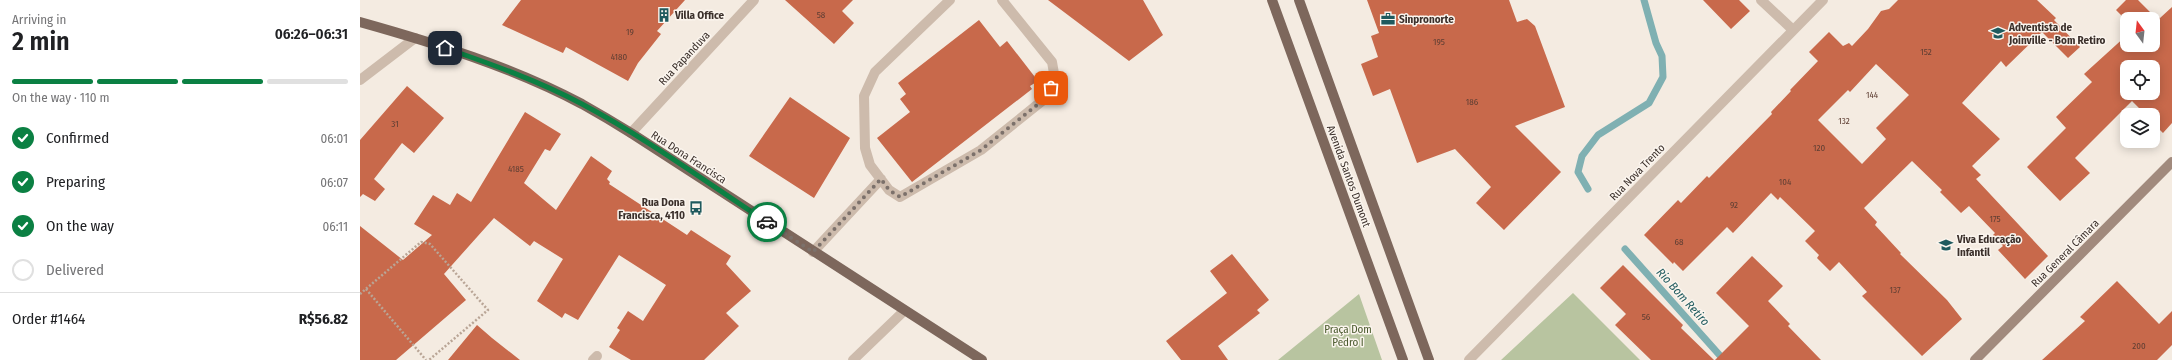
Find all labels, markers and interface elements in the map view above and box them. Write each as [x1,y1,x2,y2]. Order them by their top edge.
building icon: Villa Office [656,7,672,23]
place label: Villa Office [674,9,724,22]
house number: 58 [817,10,826,20]
office icon: Sinpronorte [1380,11,1396,27]
text: Arriving in [12,12,66,27]
north arrow [2120,12,2160,52]
map controls [2120,12,2160,148]
place label: Sinpronorte [1399,13,1454,26]
place label: Adventista de Joinville - Bom Retiro [2008,21,2106,47]
text: 06:26–06:31 [275,25,348,43]
school or university icon: Adventista de Joinville - Bom Retiro [1990,25,2006,41]
text: 2 min [12,26,70,57]
house number: 19 [626,27,634,37]
street label: Rua Papanduva [656,29,713,88]
pin [428,31,462,65]
icon: home [434,37,456,59]
house number: 195 [1433,37,1445,47]
house number: 152 [1920,47,1932,57]
house number: 4180 [611,52,628,62]
button: locate [2120,60,2160,100]
pin [1034,71,1068,105]
icon: bag [1040,77,1062,99]
text: On the way · 110 m [12,90,110,105]
house number: 144 [1866,90,1879,100]
house number: 186 [1466,97,1479,107]
button: layers [2120,108,2160,148]
house number: 132 [1838,116,1850,126]
house number: 31 [391,119,399,129]
street label: Avenida Santos Dumont [1324,123,1373,229]
icon: check [12,127,34,149]
street label: Rua Dona Francisca [649,128,729,187]
text: Confirmed [46,129,109,147]
text: 06:01 [321,131,348,146]
street label: Rua Nova Trento [1607,141,1668,203]
house number: 120 [1813,143,1825,153]
house number: 4185 [508,164,524,174]
icon: check [12,171,34,193]
text: Preparing [46,173,105,191]
text: 06:07 [320,175,348,190]
house number: 104 [1779,177,1792,187]
place label: Rua Dona Francisca, 4110 [618,196,686,222]
bus stop icon: Rua Dona Francisca, 4110 [688,200,704,216]
house number: 92 [1730,200,1738,210]
courier [747,202,787,242]
icon: car [756,211,778,233]
house number: 175 [1989,214,2001,224]
icon: check [12,215,34,237]
text: On the way [46,217,114,235]
street label: Rua General Câmara [2029,217,2102,290]
text: 06:11 [323,219,348,234]
place label: Viva Educação Infantil [1956,233,2021,259]
house number: 68 [1675,237,1684,247]
school or university icon: Viva Educação Infantil [1938,237,1954,253]
text: Delivered [46,261,104,279]
water label: Rio Bom Retiro [1654,265,1712,329]
house number: 137 [1889,285,1901,295]
text: Order #1464 [12,310,85,328]
text: R$56.82 [299,310,348,328]
house number: 56 [1642,312,1651,322]
park label: Praça Dom Pedro I [1324,323,1372,349]
house number: 200 [2132,341,2146,351]

